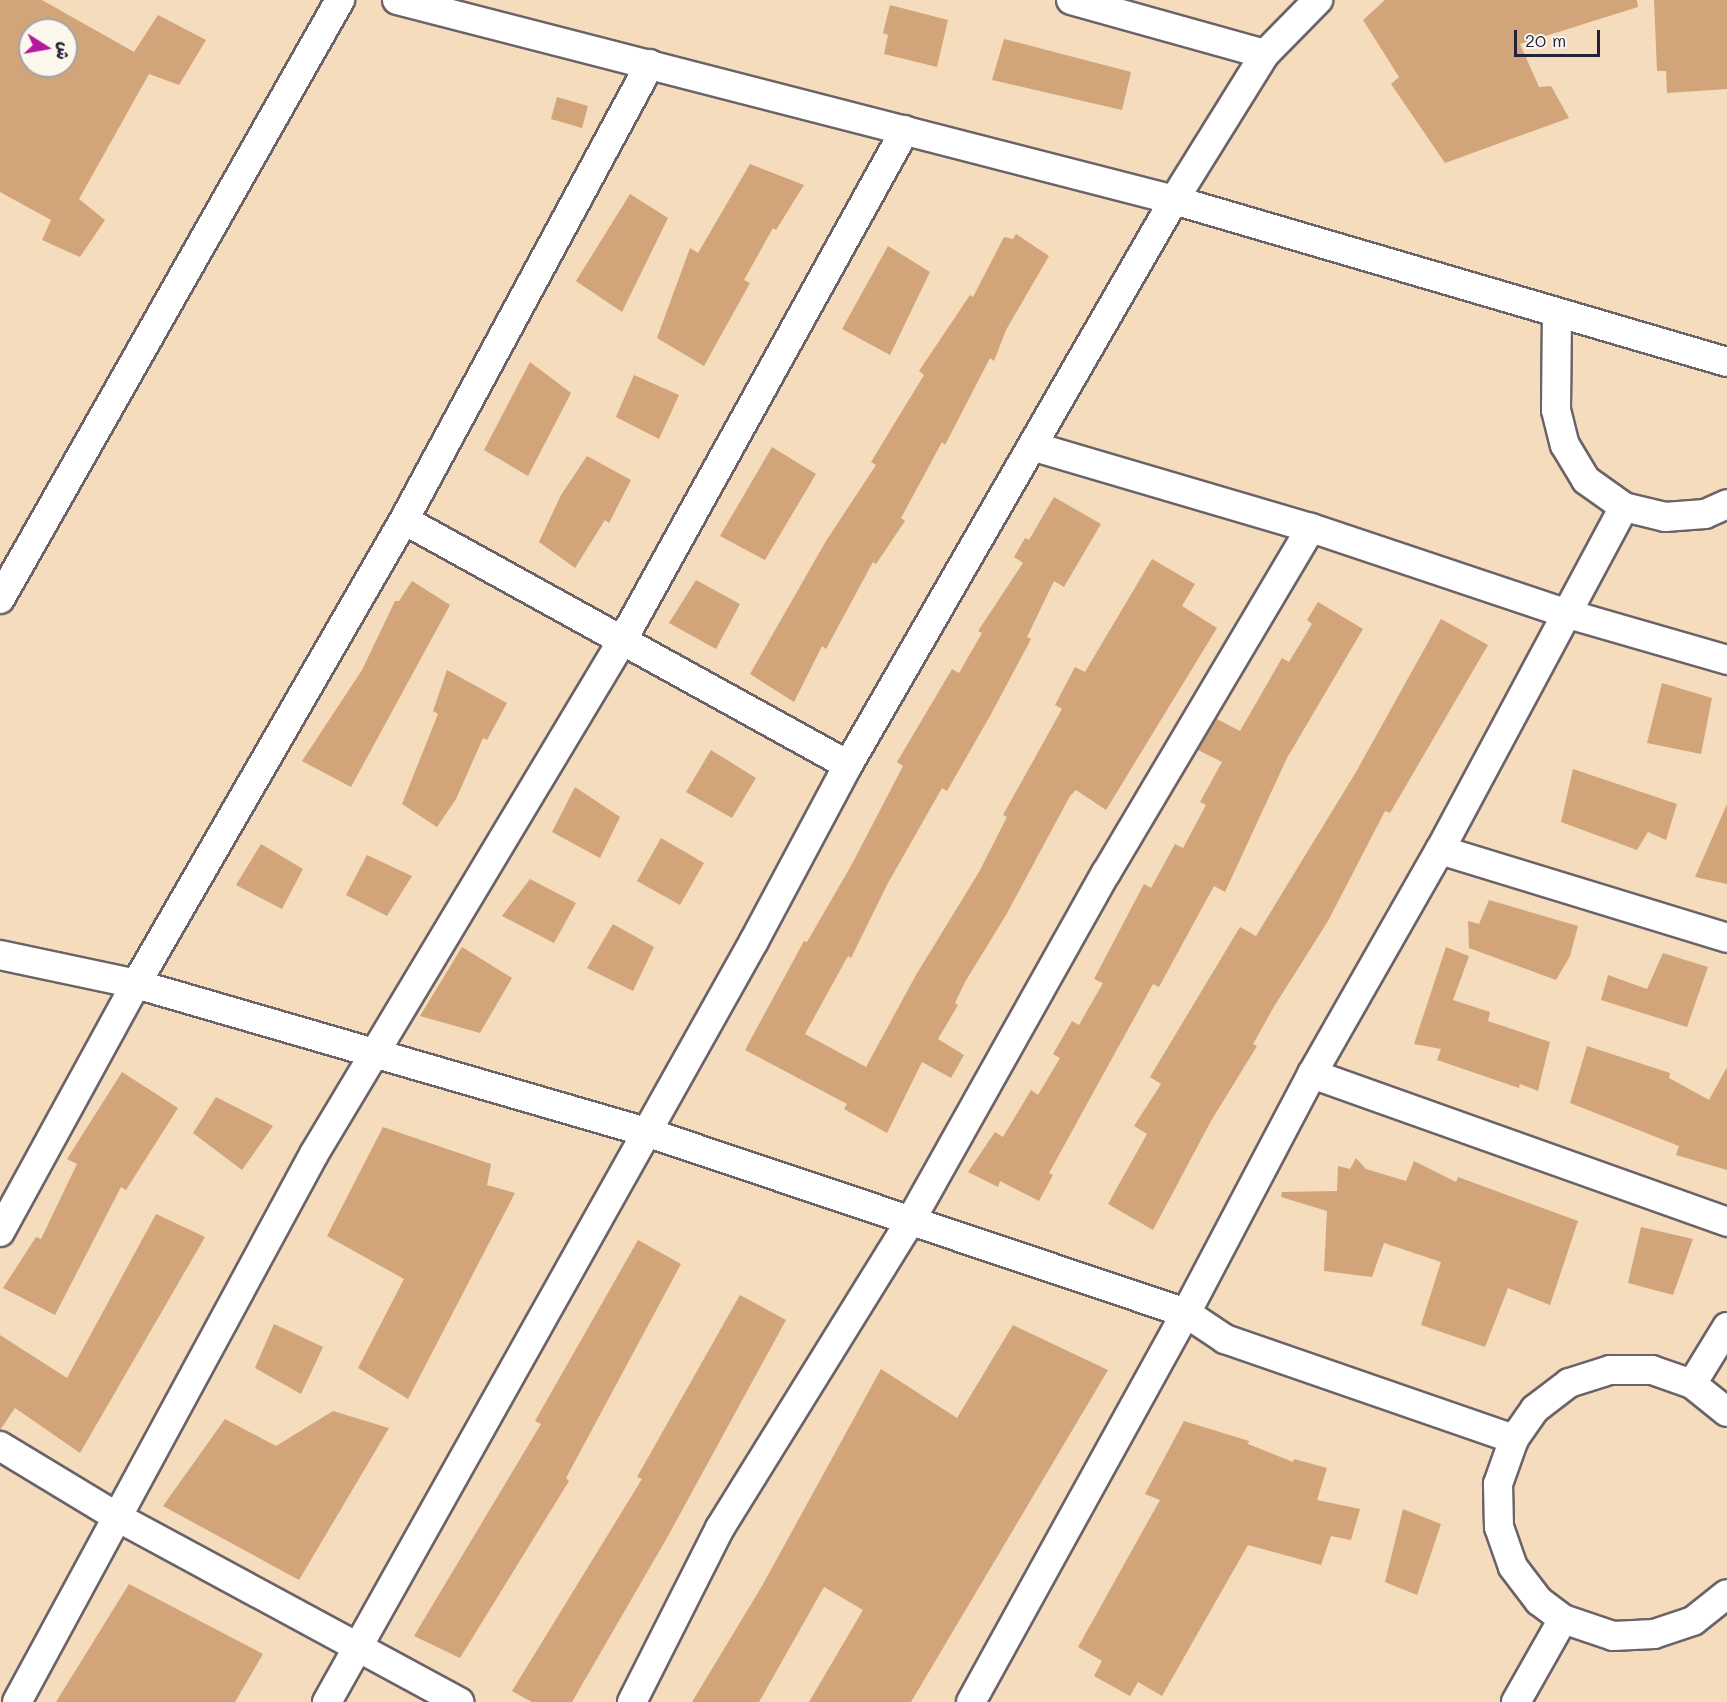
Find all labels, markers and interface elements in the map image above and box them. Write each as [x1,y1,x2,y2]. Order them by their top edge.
north arrow [18,18,78,78]
scale bar [1517,18,1602,56]
text: 20 m [1525,28,1566,52]
text: ش [52,40,76,62]

